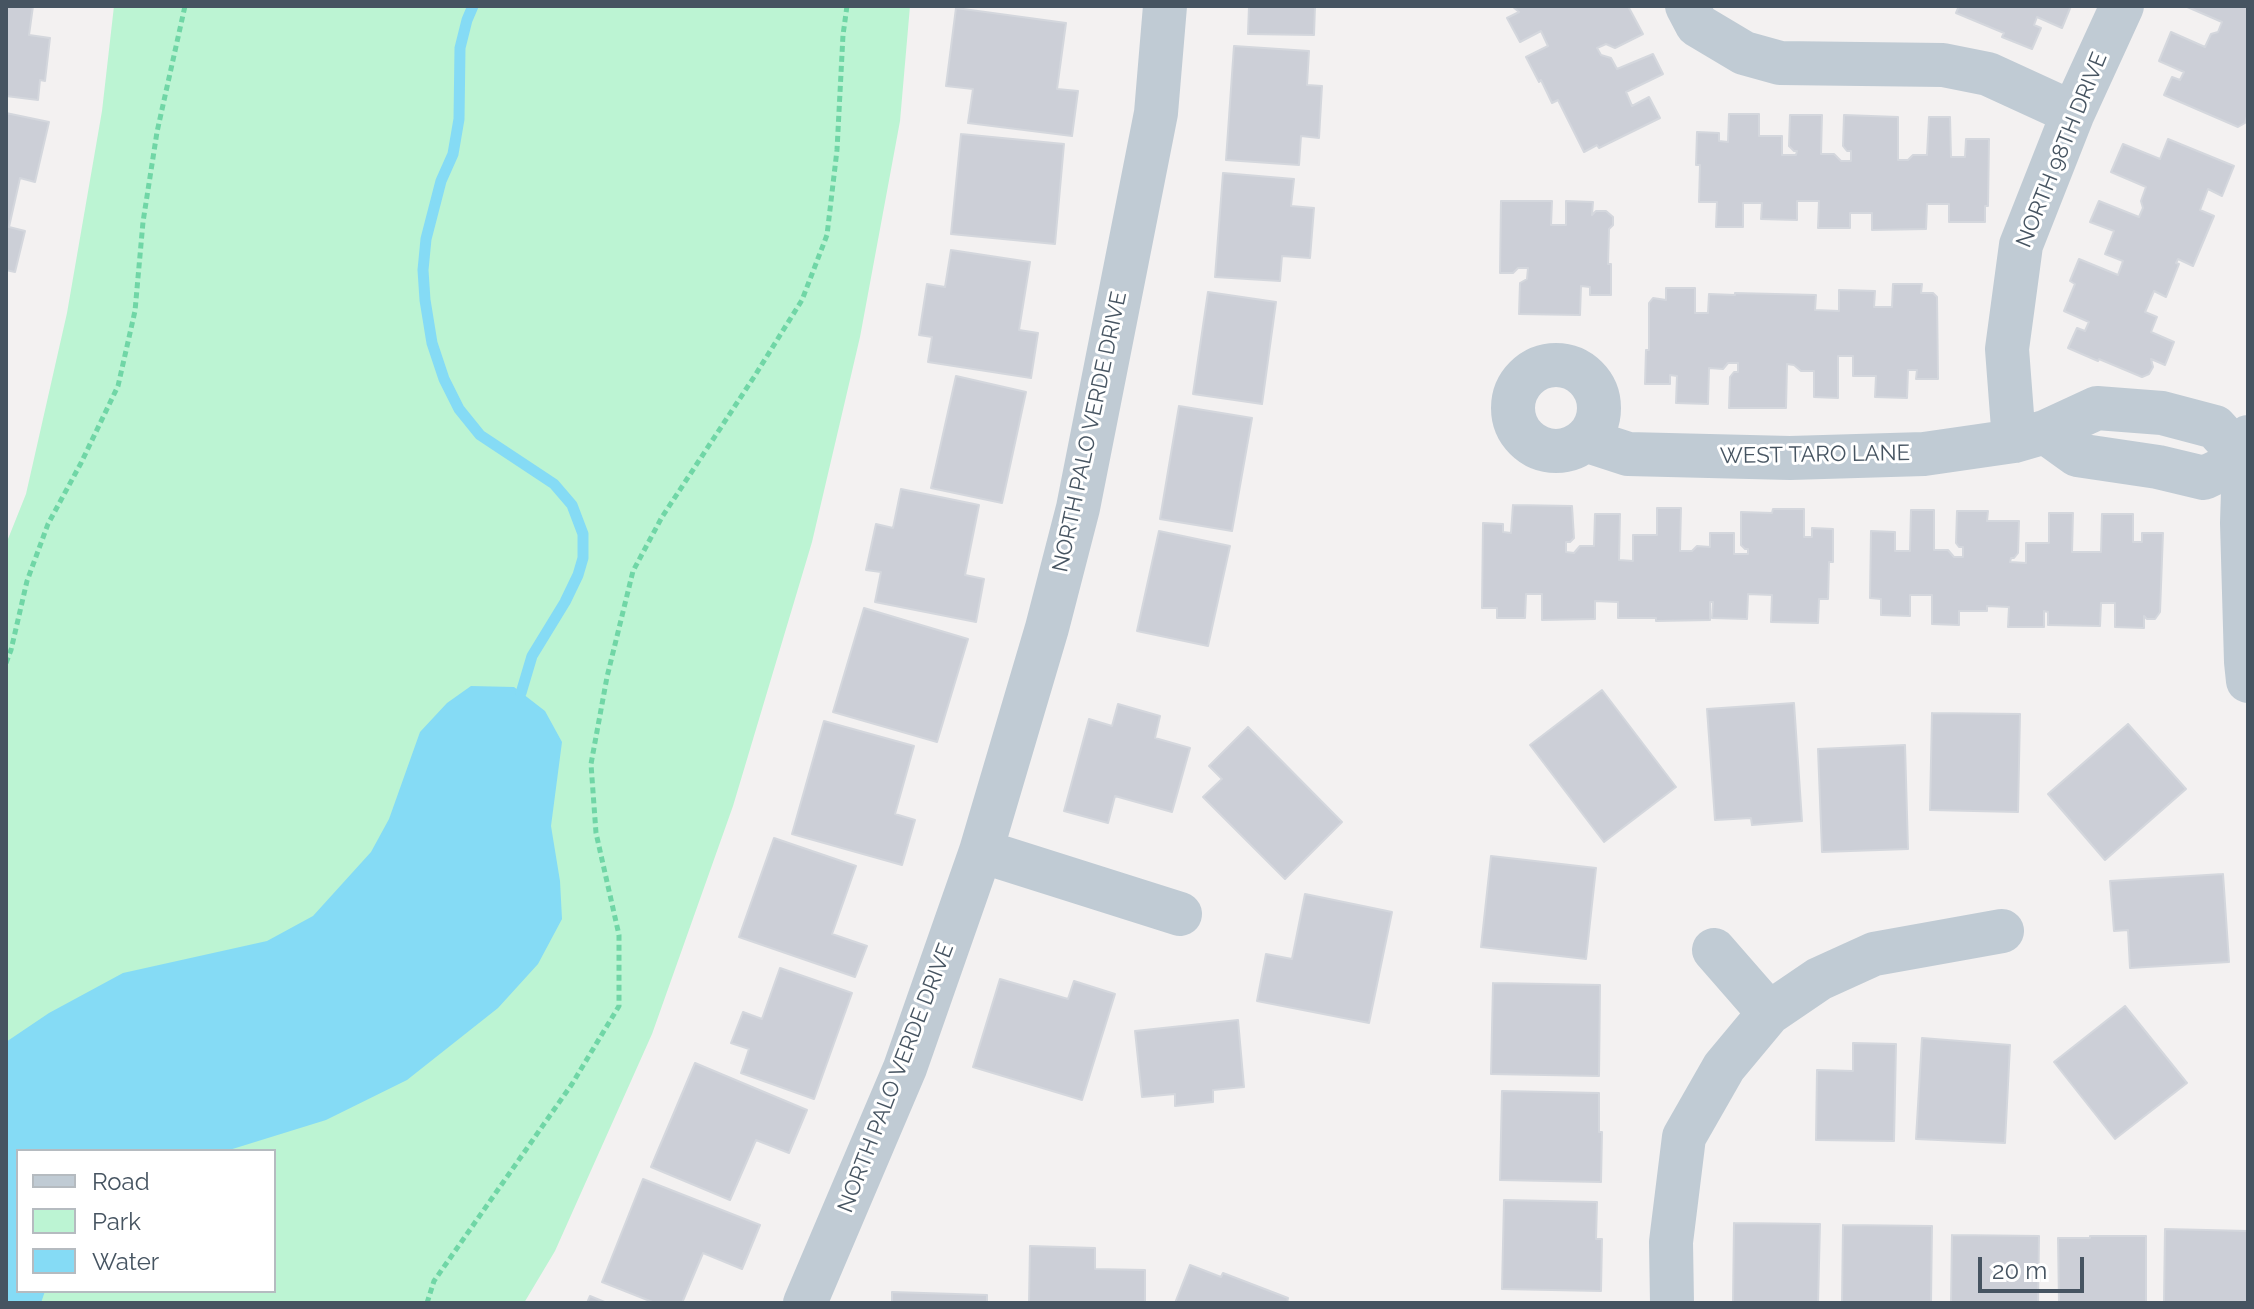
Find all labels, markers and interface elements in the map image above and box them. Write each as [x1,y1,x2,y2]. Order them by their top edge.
street label: NORTH 98TH DRIVE [2011,49,2113,251]
street label: NORTH PALO VERDE DRIVE [1047,289,1133,575]
street label: WEST TARO LANE [1720,440,1910,470]
street label: NORTH PALO VERDE DRIVE [832,940,960,1216]
legend [16,1149,276,1293]
text: Road [92,1167,150,1196]
text: Park [92,1207,141,1236]
scale bar [1982,1241,2088,1291]
text: Water [92,1247,159,1276]
text: 20 m [1992,1256,2047,1285]

